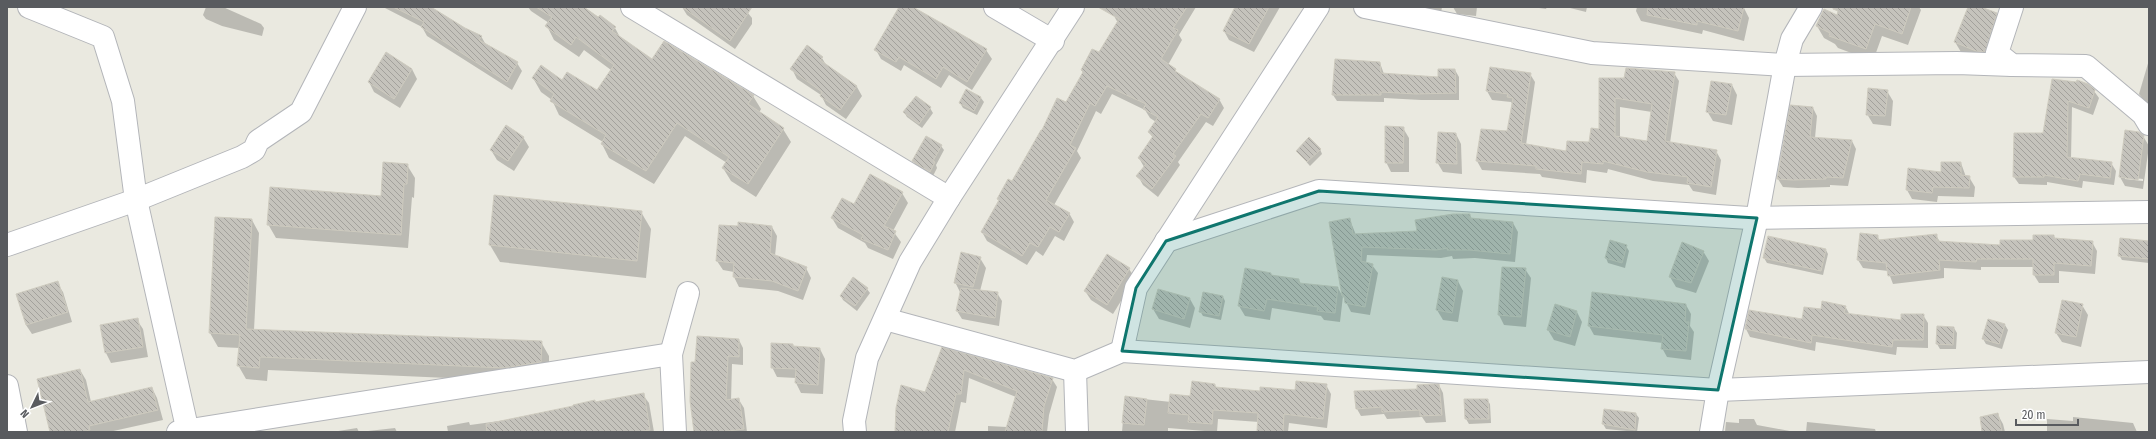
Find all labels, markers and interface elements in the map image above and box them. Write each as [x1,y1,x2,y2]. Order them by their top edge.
north arrow [12,387,52,427]
scale bar [2016,401,2078,427]
text: N [18,407,32,420]
text: 20 m [2022,408,2046,422]

